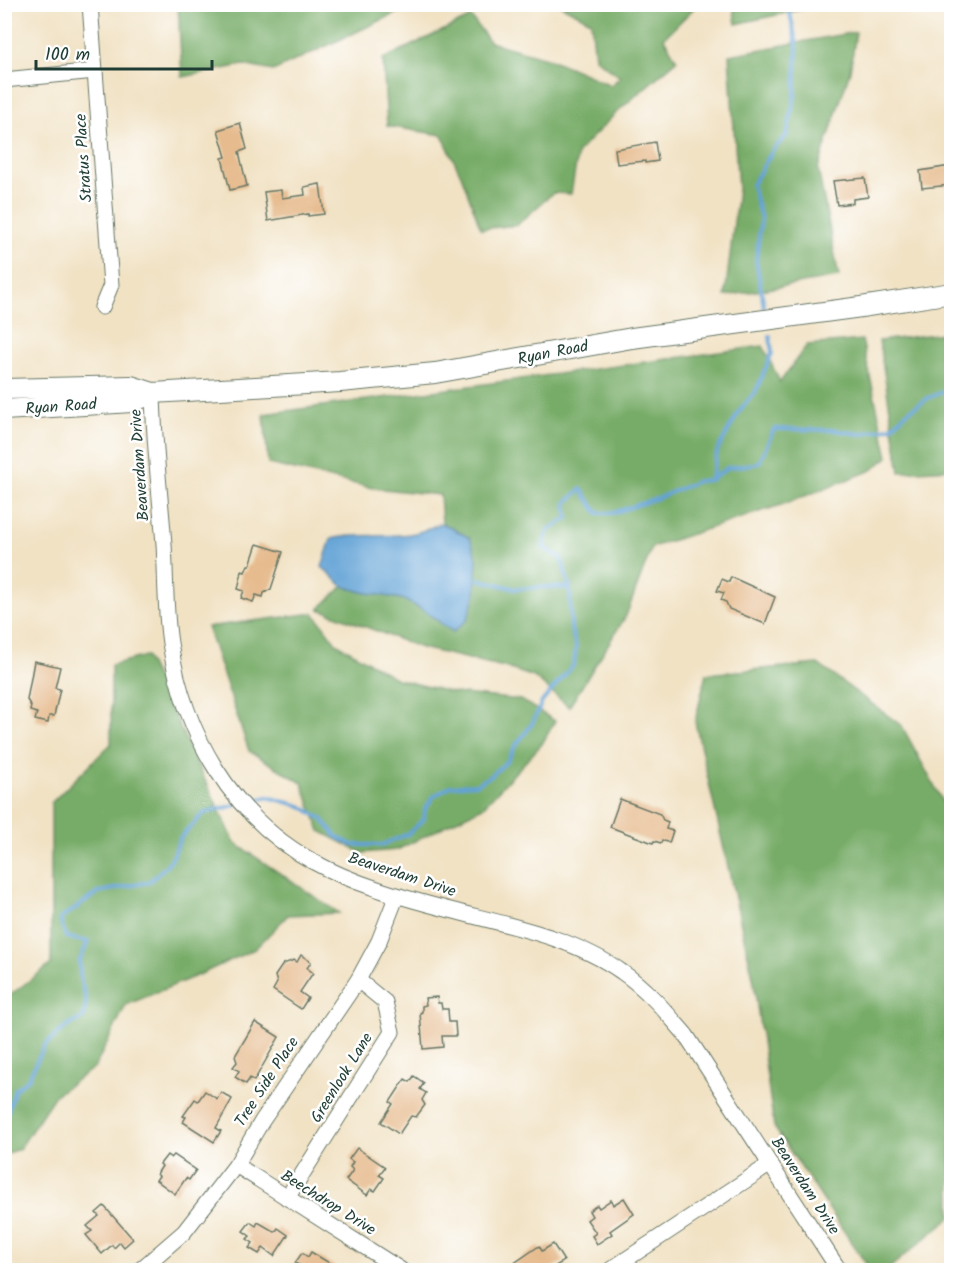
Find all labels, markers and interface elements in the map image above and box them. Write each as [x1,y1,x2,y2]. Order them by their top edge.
scale bar [36,33,212,71]
text: 100 m [45,41,90,70]
street label: Stratus Place [68,113,100,203]
street label: Ryan Road [516,334,591,372]
street label: Ryan Road [25,392,98,422]
street label: Beaverdam Drive [124,408,156,522]
street label: Beaverdam Drive [345,846,459,904]
street label: Greenlook Lane [304,1028,380,1128]
street label: Tree Side Place [228,1032,306,1132]
street label: Beaverdam Drive [764,1132,846,1240]
street label: Beechdrop Drive [275,1164,381,1242]

